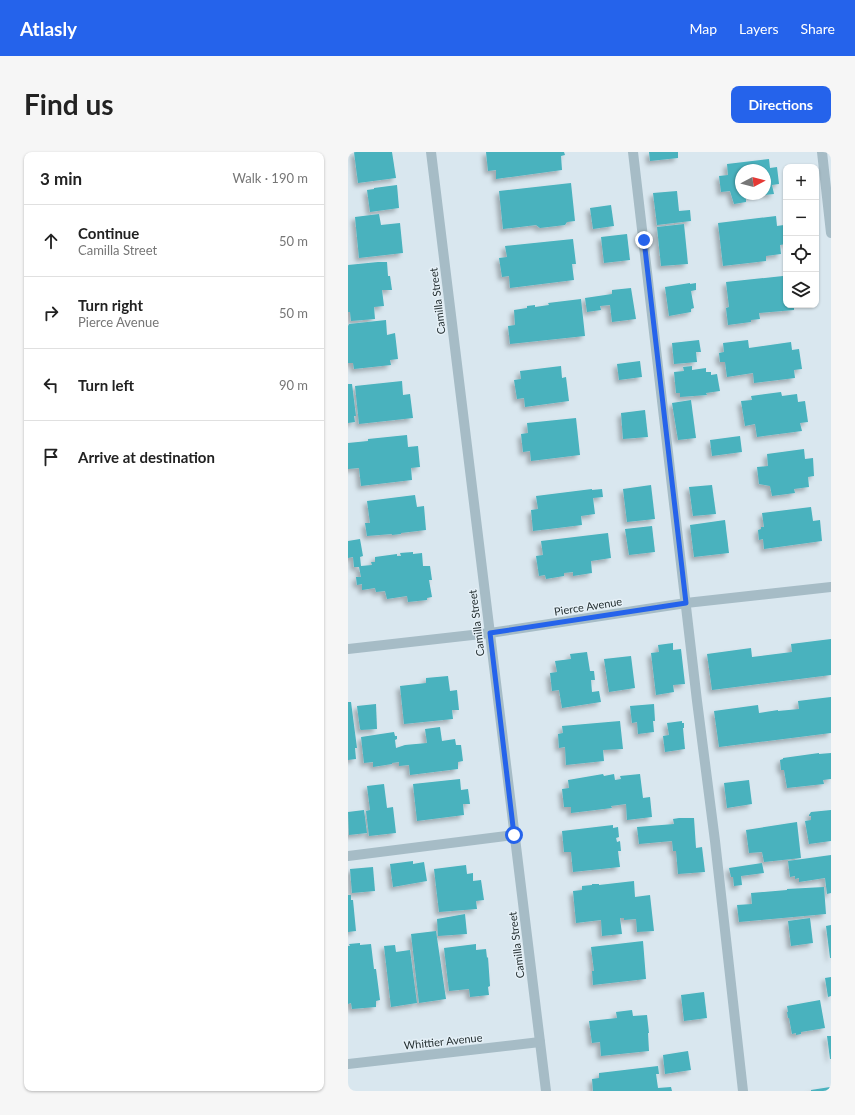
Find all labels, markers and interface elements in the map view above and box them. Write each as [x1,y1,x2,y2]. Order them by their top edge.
text: Atlasly [20,17,77,40]
text: Map [689,20,717,37]
text: Layers [739,20,779,37]
text: Share [801,20,835,37]
button: Directions [731,86,831,123]
text: Find us [24,87,114,121]
north arrow [735,164,771,200]
map controls [783,164,819,308]
button: + [783,164,819,200]
text: 3 min [40,168,82,189]
text: Walk · 190 m [232,170,308,186]
button: − [783,200,819,236]
text: Continue [78,224,139,242]
icon: ahead [40,230,62,252]
route end [635,231,653,249]
text: 50 m [279,233,308,249]
button: locate [783,236,819,272]
text: Camilla Street [78,242,157,258]
street label: Camilla Street [426,267,448,335]
button: layers [783,272,819,308]
text: Turn right [78,296,143,314]
icon: right [40,302,62,324]
text: 50 m [279,305,308,321]
text: Pierce Avenue [78,314,159,330]
icon: left [40,374,62,396]
text: Turn left [78,376,134,394]
text: 90 m [279,377,308,393]
icon: arrive [40,446,62,468]
text: Arrive at destination [78,448,215,466]
street label: Camilla Street [465,589,487,657]
street label: Pierce Avenue [553,594,623,618]
route start [505,826,523,844]
street label: Camilla Street [505,911,527,979]
street label: Whittier Avenue [403,1030,483,1052]

